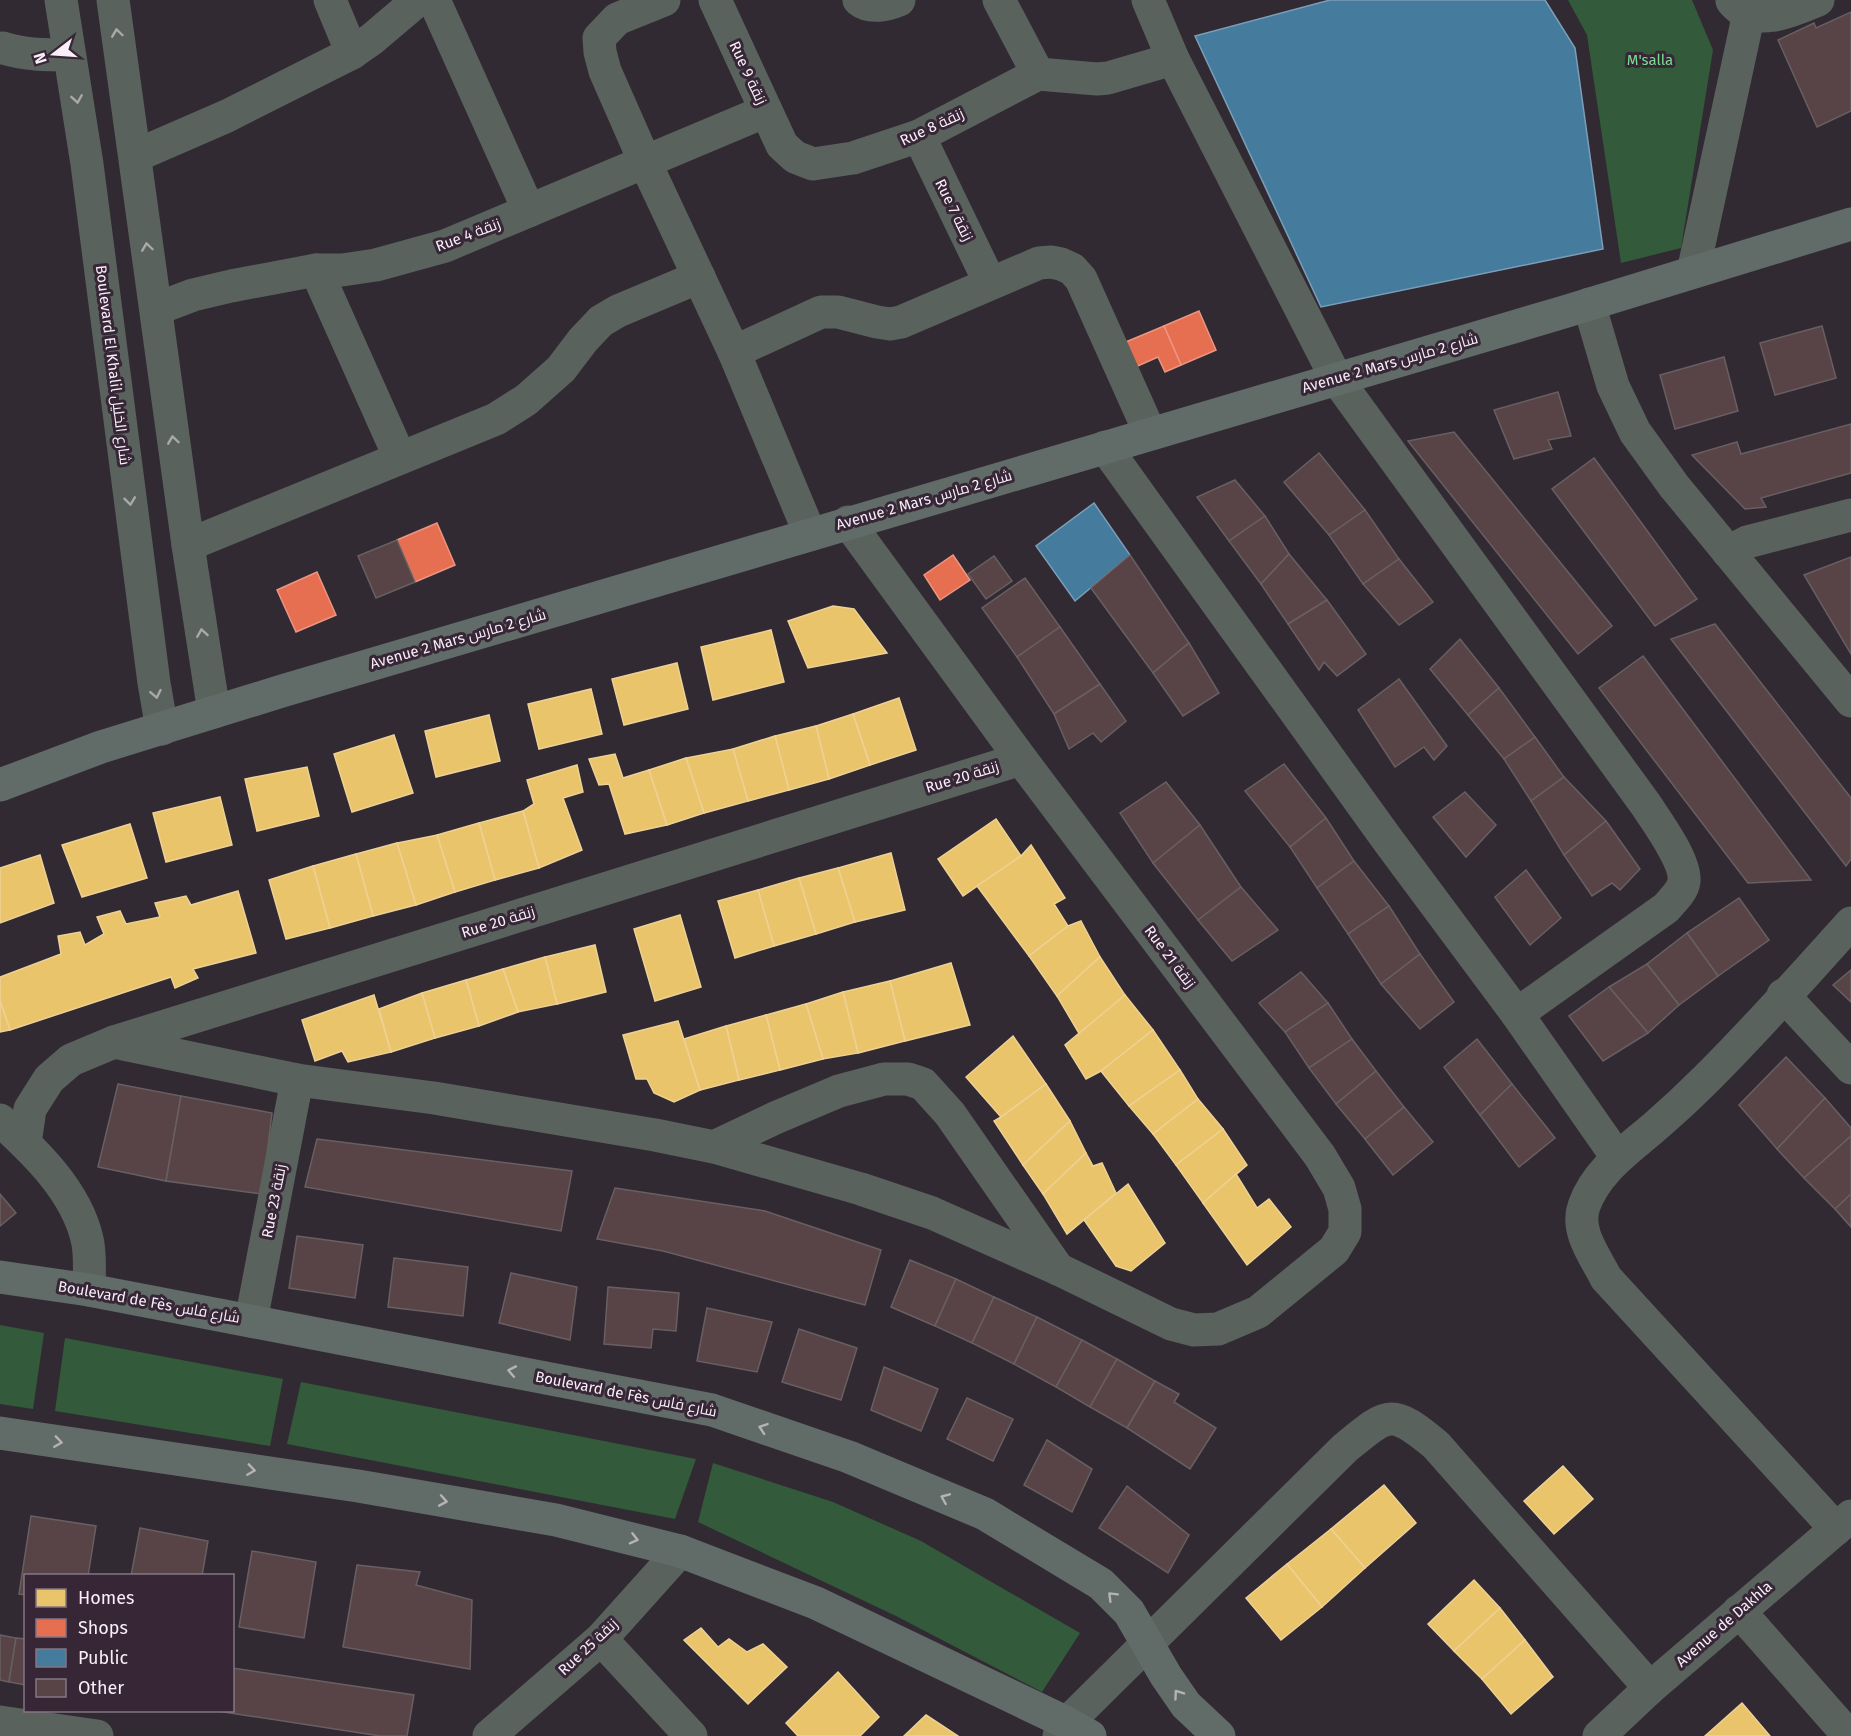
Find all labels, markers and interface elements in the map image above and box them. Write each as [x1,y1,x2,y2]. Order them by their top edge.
north arrow [24,24,84,84]
one-way arrow [112,29,124,38]
street label: Rue 9 زنقة [725,38,771,108]
text: N [29,50,51,66]
park label: M'salla [1627,51,1673,69]
one-way arrow [70,95,82,104]
street label: Rue 8 زنقة [897,104,967,150]
street label: Rue 7 زنقة [931,176,977,244]
street label: Rue 4 زنقة [433,214,503,256]
one-way arrow [142,243,154,252]
street label: Boulevard El Khalil شارع الخليل [90,264,134,466]
street label: Avenue 2 Mars شارع 2 مارس [1300,329,1481,399]
one-way arrow [168,436,180,445]
street label: Avenue 2 Mars شارع 2 مارس [834,466,1015,536]
one-way arrow [123,496,136,505]
street label: Avenue 2 Mars شارع 2 مارس [368,605,549,675]
one-way arrow [197,629,209,638]
one-way arrow [149,689,162,699]
street label: Rue 20 زنقة [923,757,1001,797]
street label: Rue 20 زنقة [459,902,537,942]
street label: Rue 21 زنقة [1141,922,1199,992]
street label: Rue 23 زنقة [258,1162,290,1240]
street label: Boulevard de Fès شارع فاس [56,1277,241,1329]
one-way arrow [507,1365,517,1378]
street label: Boulevard de Fès شارع فاس [533,1368,718,1422]
one-way arrow [758,1422,769,1435]
one-way arrow [53,1435,62,1447]
one-way arrow [246,1464,255,1476]
one-way arrow [940,1493,951,1505]
one-way arrow [438,1494,448,1507]
one-way arrow [629,1532,639,1545]
legend [24,1574,234,1712]
street label: Avenue de Dakhla [1672,1577,1776,1671]
text: Homes [78,1587,134,1609]
one-way arrow [1109,1592,1120,1603]
street label: Rue 25 زنقة [554,1615,622,1679]
text: Shops [78,1617,128,1639]
text: Public [78,1647,128,1669]
text: Other [78,1677,124,1699]
one-way arrow [1174,1690,1186,1700]

